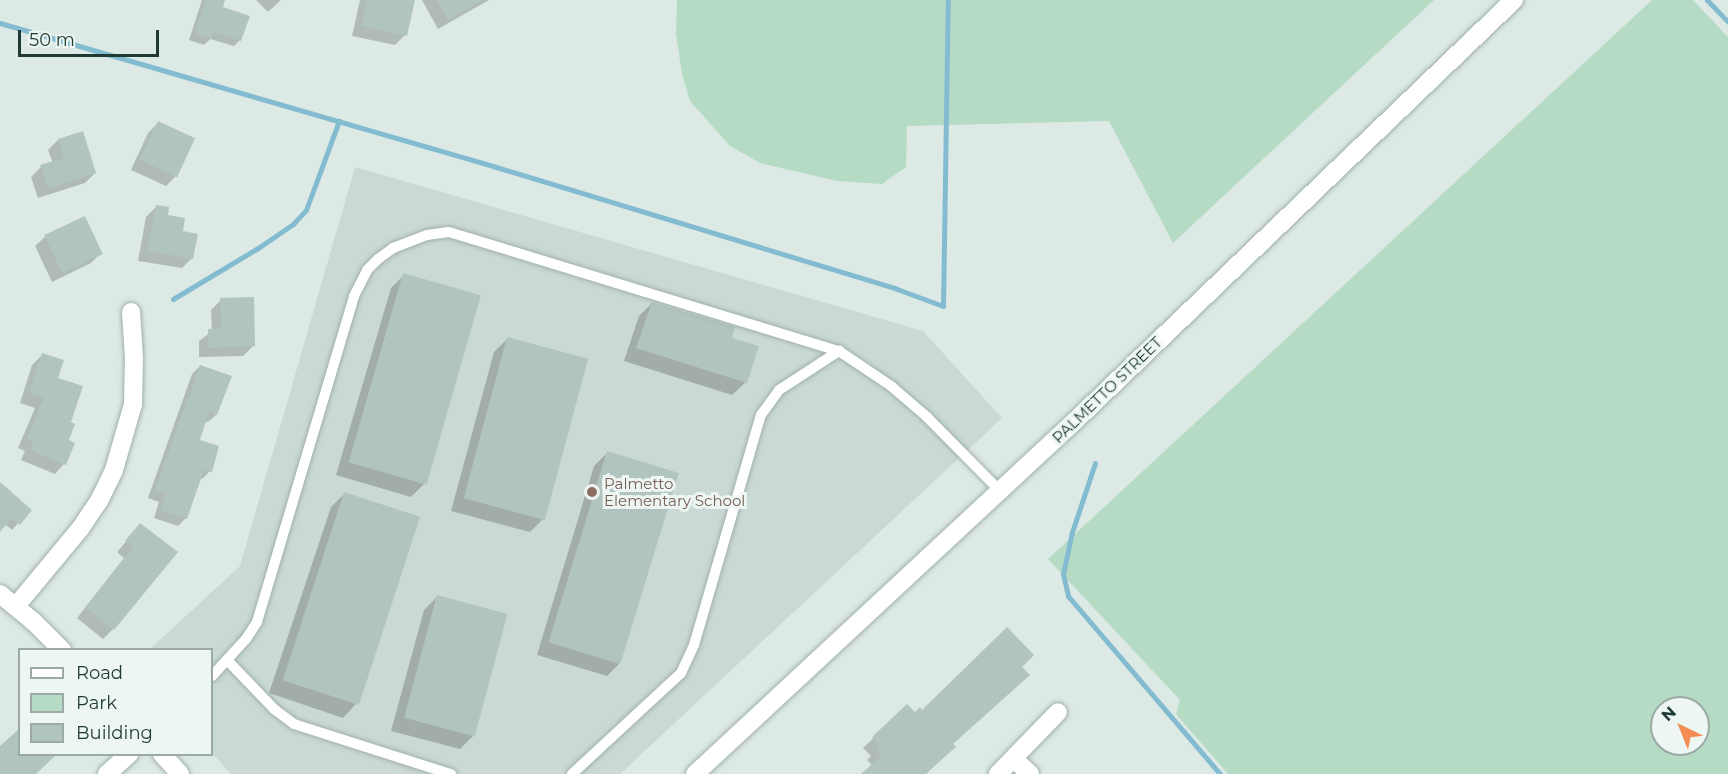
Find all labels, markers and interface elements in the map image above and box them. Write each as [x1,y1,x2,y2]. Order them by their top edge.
scale bar [21,18,162,56]
text: 50 m [29,29,75,51]
street label: PALMETTO STREET [1049,333,1165,447]
place label: Palmetto Elementary School [604,474,745,509]
marker: Palmetto Elementary School [585,485,599,499]
legend [18,648,213,756]
text: Road [76,662,123,684]
text: Park [76,692,117,714]
north arrow [1650,696,1710,756]
text: N [1658,703,1680,725]
text: Building [76,722,153,744]

